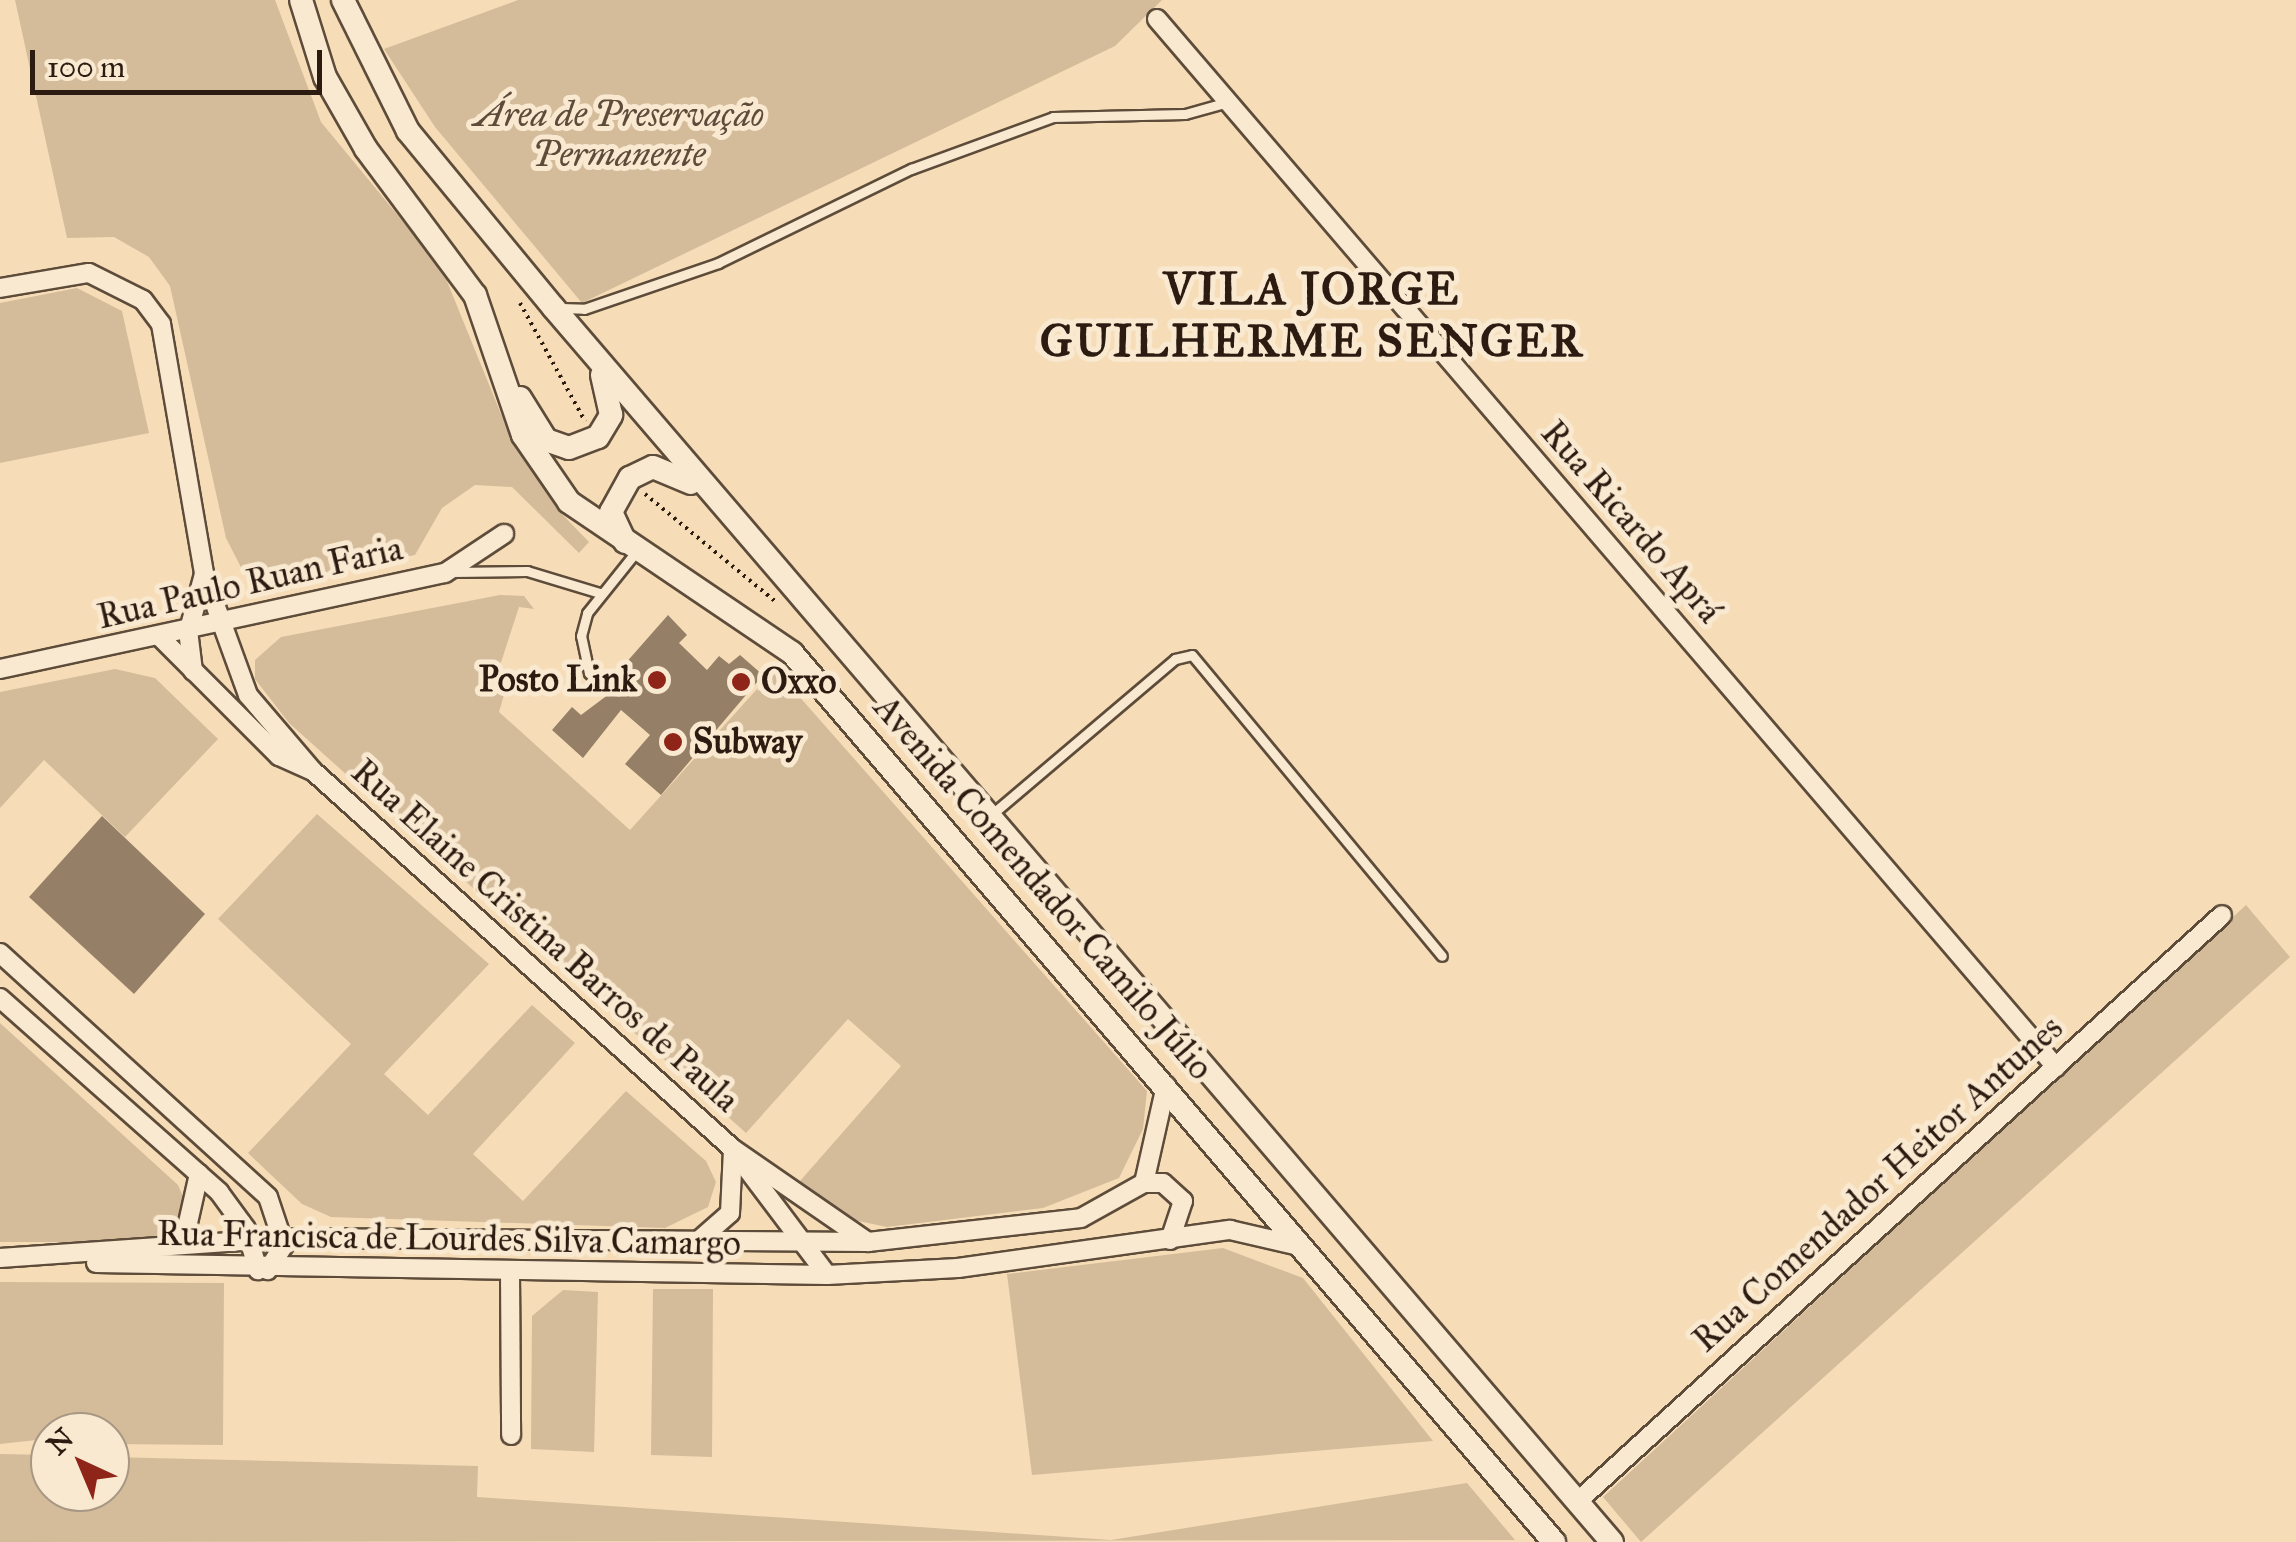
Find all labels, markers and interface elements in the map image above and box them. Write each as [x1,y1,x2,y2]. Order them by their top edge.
scale bar [35,30,328,92]
text: 100 m [47,49,125,85]
park label: Área de Preservação Permanente [474,94,764,176]
district label: VILA JORGE GUILHERME SENGER [1040,262,1584,368]
street label: Rua Ricardo Aprá [1532,412,1730,632]
street label: Rua Paulo Ruan Faria [94,528,406,638]
place label: Posto Link [479,659,637,701]
place label: Oxxo [761,661,836,703]
marker: Posto Link [646,669,668,691]
marker: Oxxo [730,671,752,693]
street label: Avenida Comendador Camilo Júlio [865,687,1221,1089]
place label: Subway [693,721,802,763]
marker: Subway [662,731,684,753]
street label: Rua Elaine Cristina Barros de Paula [343,751,747,1121]
street label: Rua Comendador Heitor Antunes [1685,1007,2071,1361]
street label: Rua Francisca de Lourdes Silva Camargo [157,1213,741,1265]
north arrow [30,1412,130,1512]
text: N [40,1421,81,1462]

